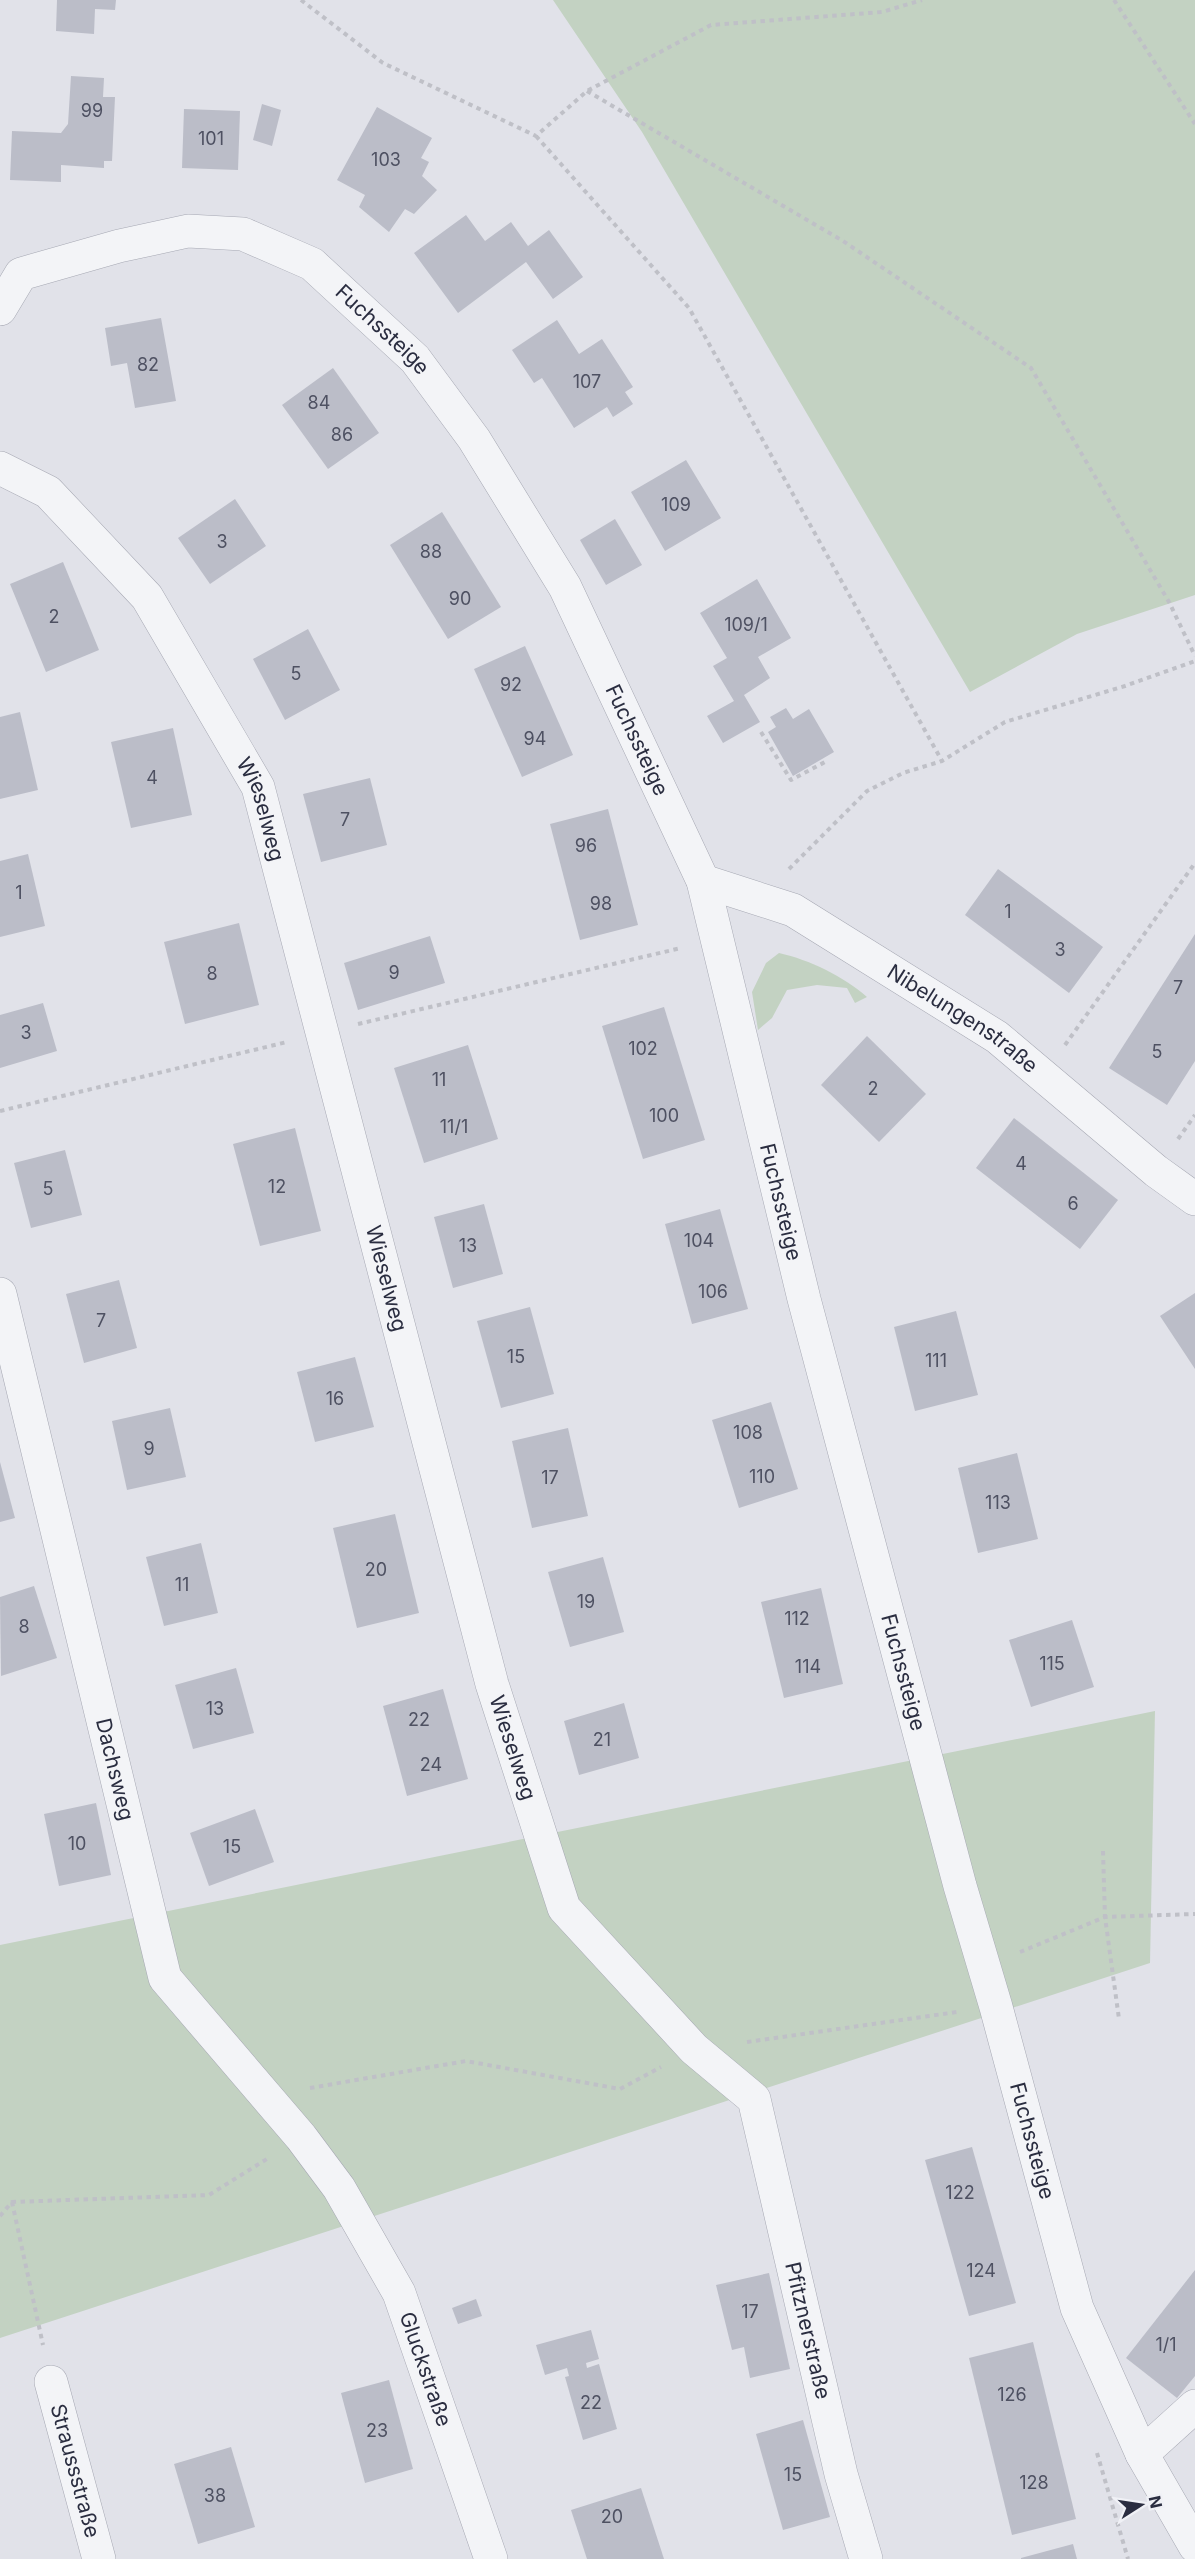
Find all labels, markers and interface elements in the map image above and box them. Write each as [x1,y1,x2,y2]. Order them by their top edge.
house number: 99 [81,100,103,121]
house number: 101 [198,128,224,149]
house number: 103 [371,149,401,170]
street label: Fuchssteige [331,279,435,379]
house number: 82 [137,354,159,375]
house number: 107 [573,371,601,392]
house number: 84 [308,392,330,413]
house number: 86 [331,424,353,445]
house number: 109 [661,494,691,515]
house number: 3 [216,531,228,552]
house number: 88 [420,541,442,562]
house number: 90 [449,588,471,609]
house number: 2 [49,606,59,627]
house number: 109/1 [724,614,768,635]
house number: 5 [291,663,301,684]
house number: 92 [500,674,522,695]
street label: Fuchssteige [601,680,674,799]
house number: 94 [524,728,546,749]
street label: Wieselweg [231,753,290,864]
house number: 4 [146,767,158,788]
house number: 7 [340,809,350,830]
house number: 96 [575,835,597,856]
house number: 1 [15,882,23,903]
house number: 98 [590,893,612,914]
house number: 1 [1004,901,1012,922]
house number: 3 [1054,939,1066,960]
street label: Nibelungenstraße [883,959,1043,1078]
house number: 9 [388,962,400,983]
house number: 8 [206,963,218,984]
house number: 7 [1173,977,1183,998]
house number: 3 [20,1022,32,1043]
house number: 102 [628,1038,658,1059]
house number: 5 [1152,1041,1162,1062]
house number: 11 [432,1069,446,1090]
house number: 2 [868,1078,878,1099]
house number: 100 [649,1105,679,1126]
house number: 11/1 [440,1116,468,1137]
street label: Fuchssteige [755,1141,807,1263]
house number: 4 [1015,1153,1027,1174]
house number: 12 [268,1176,286,1197]
house number: 5 [43,1178,53,1199]
house number: 6 [1067,1193,1079,1214]
street label: Wieselweg [361,1223,412,1334]
house number: 104 [684,1230,714,1251]
house number: 13 [459,1235,477,1256]
house number: 106 [698,1281,728,1302]
house number: 7 [96,1310,106,1331]
house number: 15 [507,1346,525,1367]
house number: 111 [925,1350,947,1371]
house number: 16 [326,1388,344,1409]
house number: 108 [733,1422,763,1443]
house number: 9 [143,1438,155,1459]
house number: 110 [749,1466,775,1487]
house number: 17 [541,1467,559,1488]
house number: 113 [985,1492,1011,1513]
house number: 20 [365,1559,387,1580]
house number: 11 [175,1574,189,1595]
house number: 19 [577,1591,595,1612]
house number: 112 [784,1608,810,1629]
street label: Fuchssteige [876,1611,931,1733]
house number: 8 [18,1616,30,1637]
house number: 115 [1039,1653,1065,1674]
house number: 114 [795,1656,821,1677]
street label: Wieselweg [484,1692,541,1803]
house number: 13 [206,1698,224,1719]
house number: 22 [408,1709,430,1730]
street label: Dachsweg [91,1716,140,1823]
house number: 21 [593,1729,611,1750]
house number: 24 [420,1754,442,1775]
house number: 10 [68,1833,86,1854]
house number: 15 [223,1836,241,1857]
street label: Fuchssteige [1005,2080,1060,2202]
house number: 122 [945,2182,975,2203]
street label: Pfitznerstraße [780,2259,836,2402]
house number: 124 [966,2260,996,2281]
house number: 17 [741,2301,759,2322]
street label: Gluckstraße [394,2308,457,2430]
house number: 1/1 [1155,2334,1177,2355]
house number: 126 [997,2384,1027,2405]
house number: 22 [580,2392,602,2413]
street label: Straussstraße [45,2401,106,2540]
house number: 23 [366,2420,388,2441]
house number: 15 [784,2464,802,2485]
house number: 128 [1019,2472,1049,2493]
north arrow [1111,2475,1171,2535]
house number: 38 [204,2485,226,2506]
text: N [1145,2494,1167,2510]
house number: 20 [601,2506,623,2527]

